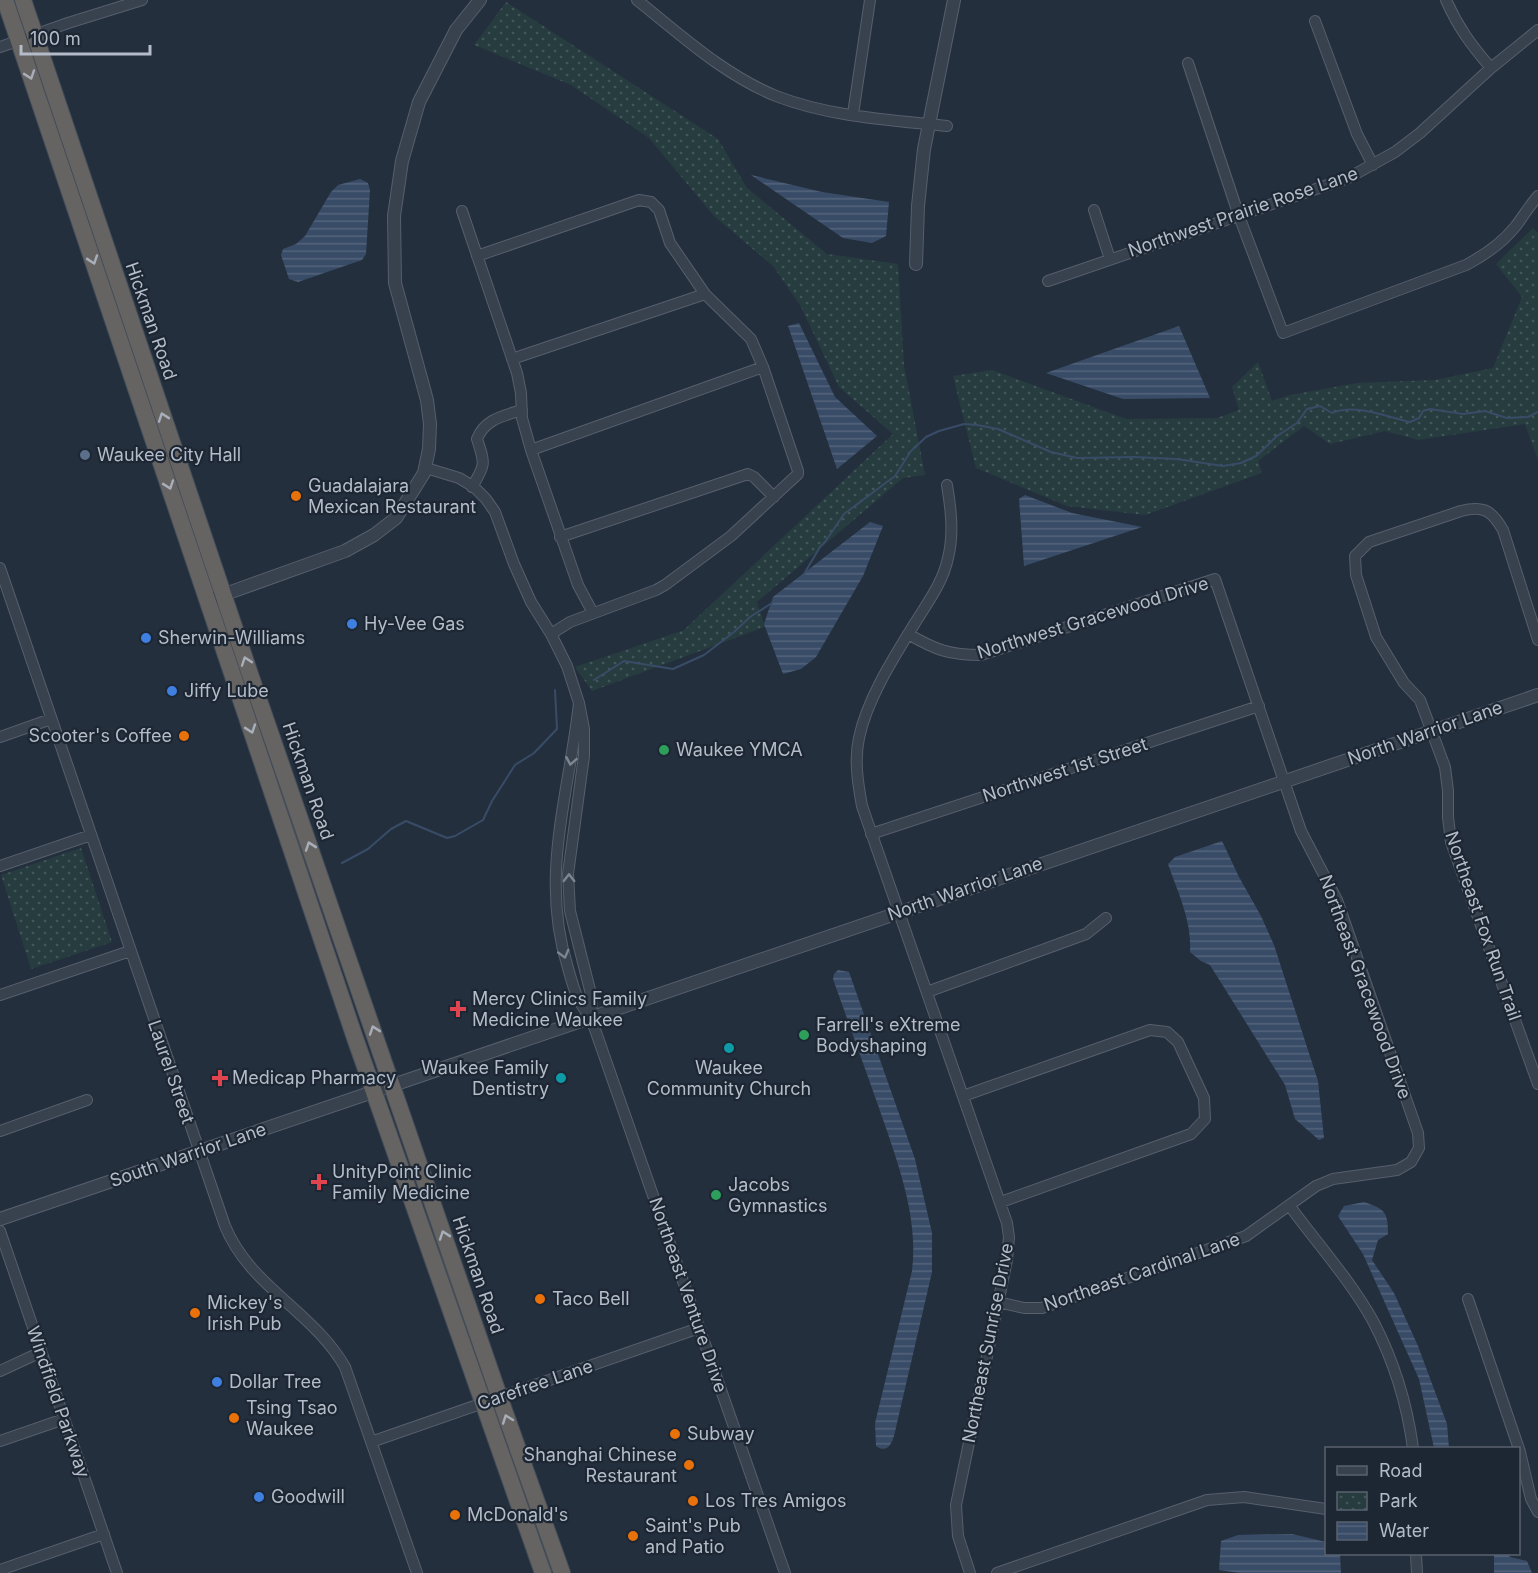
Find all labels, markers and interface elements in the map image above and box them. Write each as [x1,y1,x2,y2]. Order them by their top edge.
scale bar [21,18,150,56]
text: 100 m [30,28,81,49]
one-way arrow [23,69,36,80]
street label: Northwest Prairie Rose Lane [1125,162,1360,261]
one-way arrow [85,254,98,265]
street label: Hickman Road [122,259,181,382]
one-way arrow [157,412,170,423]
place label: Waukee City Hall [97,444,241,465]
marker: Waukee City Hall [78,448,92,462]
place label: Guadalajara Mexican Restaurant [308,475,476,517]
one-way arrow [161,479,174,489]
marker: Guadalajara Mexican Restaurant [289,489,303,503]
street label: Northwest Gracewood Drive [975,572,1211,663]
place label: Hy-Vee Gas [364,613,465,634]
marker: Hy-Vee Gas [345,617,359,631]
place label: Sherwin-Williams [158,627,305,648]
marker: Sherwin-Williams [139,631,153,645]
one-way arrow [241,656,253,667]
place label: Jiffy Lube [184,680,269,701]
marker: Jiffy Lube [165,684,179,698]
street label: North Warrior Lane [1345,696,1505,769]
street label: Hickman Road [279,719,338,842]
one-way arrow [244,723,256,734]
place label: Scooter's Coffee [29,725,172,746]
marker: Scooter's Coffee [177,729,191,743]
street label: Northwest 1st Street [980,733,1150,806]
place label: Waukee YMCA [676,739,803,760]
marker: Waukee YMCA [657,743,671,757]
one-way arrow [565,756,578,766]
street label: Northeast Fox Run Trail [1441,829,1526,1023]
one-way arrow [304,841,317,852]
street label: North Warrior Lane [885,852,1045,925]
street label: Northeast Gracewood Drive [1315,872,1416,1102]
one-way arrow [562,874,575,883]
one-way arrow [556,949,569,959]
place label: Mercy Clinics Family Medicine Waukee [472,988,647,1030]
marker: Mercy Clinics Family Medicine Waukee [449,1000,467,1018]
place label: Farrell's eXtreme Bodyshaping [816,1014,960,1056]
street label: Laurel Street [144,1017,199,1126]
one-way arrow [368,1025,381,1036]
marker: Farrell's eXtreme Bodyshaping [797,1028,811,1042]
marker: Waukee Community Church [722,1041,736,1055]
place label: Waukee Family Dentistry [421,1057,549,1099]
place label: Waukee Community Church [647,1057,811,1099]
place label: Medicap Pharmacy [232,1067,396,1088]
marker: Medicap Pharmacy [213,1071,227,1085]
marker: Waukee Family Dentistry [554,1071,568,1085]
street label: South Warrior Lane [107,1118,269,1191]
place label: UnityPoint Clinic Family Medicine [332,1161,472,1203]
marker: UnityPoint Clinic Family Medicine [310,1173,328,1191]
place label: Jacobs Gymnastics [728,1174,828,1216]
marker: Jacobs Gymnastics [709,1188,723,1202]
street label: Northeast Venture Drive [645,1194,732,1395]
street label: Hickman Road [449,1213,508,1336]
street label: Northeast Cardinal Lane [1041,1228,1243,1315]
one-way arrow [439,1230,451,1241]
street label: Northeast Sunrise Drive [958,1241,1017,1445]
place label: Taco Bell [552,1288,630,1309]
place label: Mickey's Irish Pub [207,1292,283,1334]
marker: Taco Bell [533,1292,547,1306]
marker: Mickey's Irish Pub [188,1306,202,1320]
street label: Windfield Parkway [23,1323,94,1480]
street label: Carefree Lane [474,1355,595,1414]
place label: Dollar Tree [229,1371,322,1392]
marker: Dollar Tree [210,1375,224,1389]
place label: Tsing Tsao Waukee [246,1397,338,1439]
marker: Tsing Tsao Waukee [227,1411,241,1425]
one-way arrow [502,1414,515,1425]
place label: Subway [687,1423,755,1444]
marker: Subway [668,1427,682,1441]
place label: Shanghai Chinese Restaurant [524,1444,677,1486]
legend [1325,1447,1520,1555]
marker: Shanghai Chinese Restaurant [682,1458,696,1472]
text: Road [1379,1460,1422,1481]
place label: Goodwill [271,1486,345,1507]
marker: Goodwill [252,1490,266,1504]
place label: Los Tres Amigos [705,1490,847,1511]
text: Park [1379,1490,1418,1511]
marker: Los Tres Amigos [686,1494,700,1508]
place label: McDonald's [467,1504,568,1525]
marker: McDonald's [448,1508,462,1522]
place label: Saint's Pub and Patio [645,1515,741,1557]
text: Water [1379,1520,1429,1541]
marker: Saint's Pub and Patio [626,1529,640,1543]

